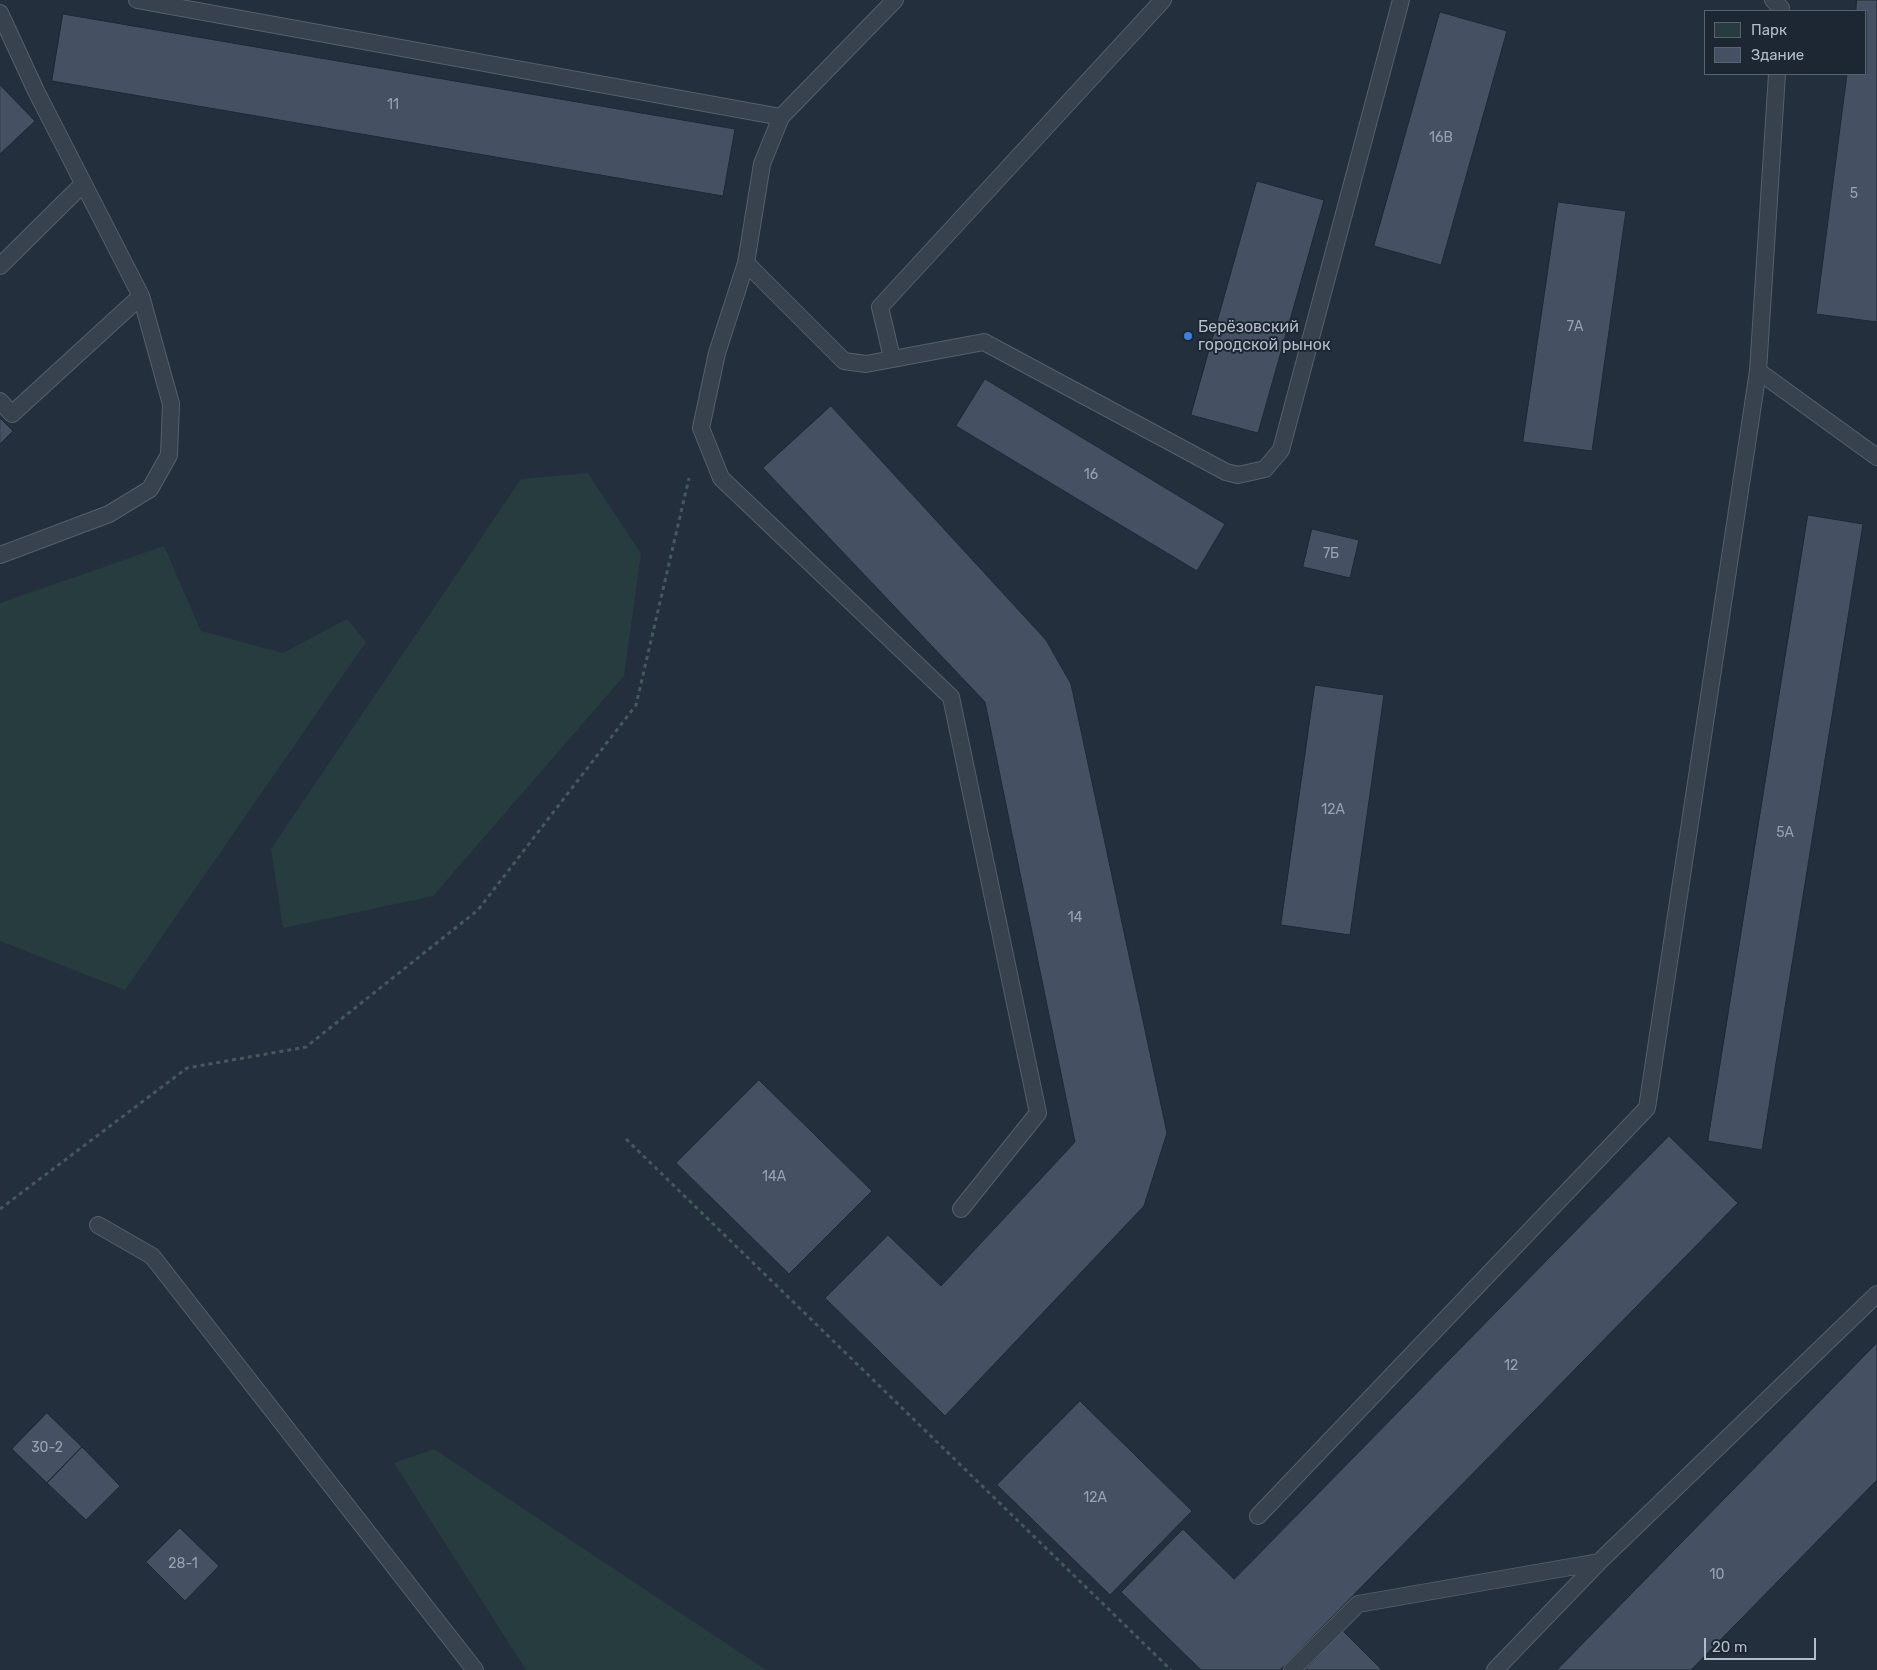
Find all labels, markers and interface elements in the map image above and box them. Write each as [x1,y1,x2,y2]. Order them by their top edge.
legend [1704,10,1867,75]
text: Парк [1751,21,1787,39]
text: Здание [1751,46,1804,64]
house number: 11 [387,97,399,113]
house number: 16В [1429,130,1453,146]
house number: 5 [1850,186,1858,202]
place label: Берёзовский городской рынок [1198,317,1330,355]
house number: 7А [1567,319,1583,335]
marker: Берёзовский городской рынок [1182,330,1194,342]
house number: 16 [1084,467,1098,483]
house number: 7Б [1323,546,1339,562]
house number: 12А [1321,802,1345,818]
house number: 5А [1776,825,1794,841]
house number: 14 [1068,910,1082,926]
house number: 14А [762,1169,786,1185]
house number: 12 [1504,1358,1518,1374]
house number: 30-2 [31,1440,63,1456]
house number: 12А [1083,1490,1107,1506]
house number: 28-1 [168,1556,198,1572]
house number: 10 [1710,1567,1724,1583]
scale bar [1707,1628,1820,1660]
text: 20 m [1712,1638,1747,1656]

